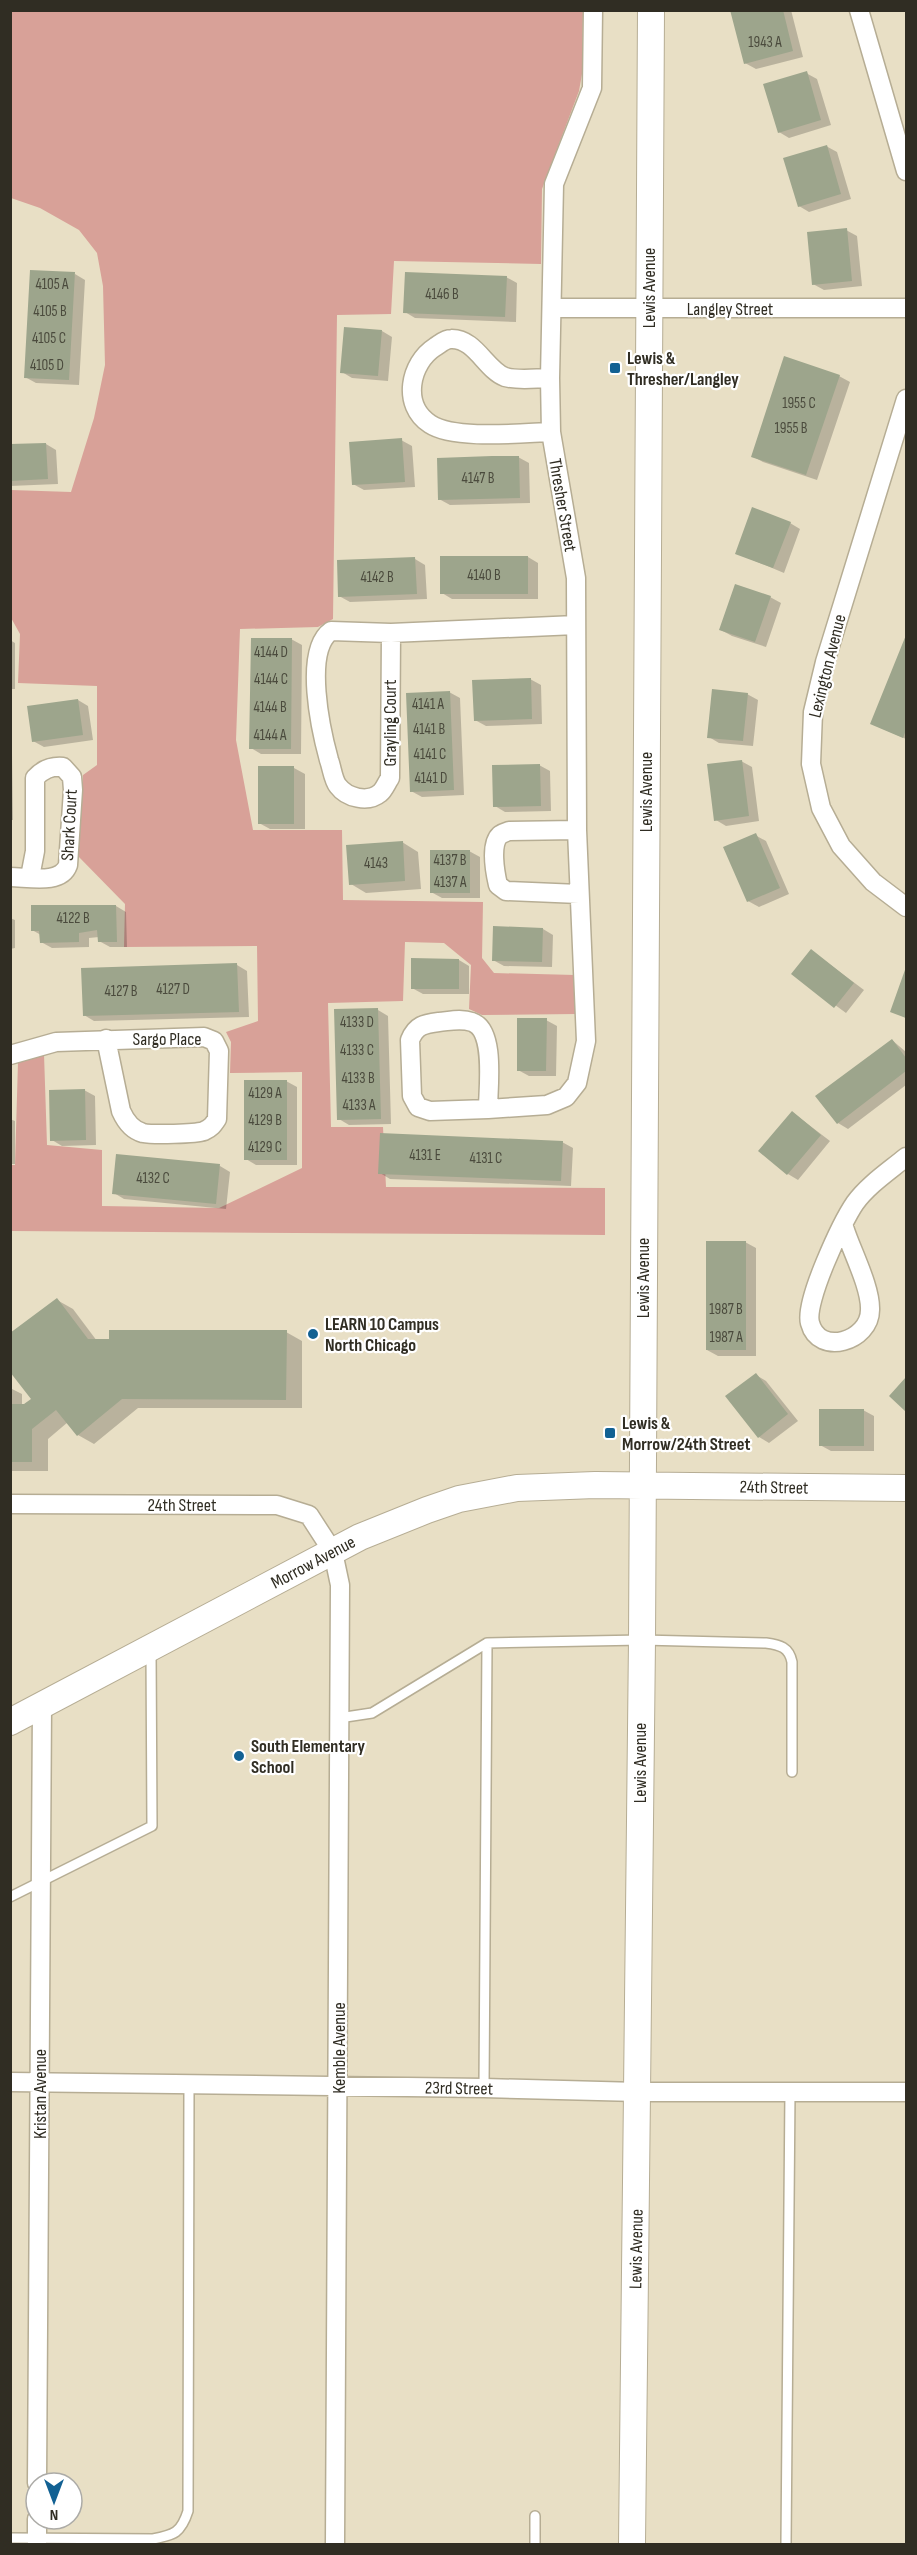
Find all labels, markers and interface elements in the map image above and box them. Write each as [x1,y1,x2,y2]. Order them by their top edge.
house number: 1943 A [748,33,782,52]
street label: Lewis Avenue [639,248,660,328]
house number: 4105 A [35,275,69,294]
house number: 4146 B [425,285,459,304]
street label: Langley Street [687,299,774,320]
house number: 4105 B [33,302,67,321]
house number: 4105 C [32,329,66,348]
place label: Lewis & Thresher/Langley [627,348,739,390]
house number: 4105 D [30,356,64,375]
marker: Lewis & Thresher/Langley [608,361,622,375]
house number: 1955 C [782,394,816,413]
house number: 1955 B [775,419,808,438]
street label: Thresher Street [544,457,581,554]
house number: 4147 B [462,469,495,488]
house number: 4140 B [467,566,501,585]
house number: 4142 B [360,568,394,587]
street label: Lexington Avenue [804,612,850,720]
house number: 4144 D [254,643,288,662]
house number: 4144 C [254,670,288,689]
street label: Grayling Court [380,679,401,766]
house number: 4141 A [412,695,445,714]
house number: 4144 B [253,698,287,717]
house number: 4141 B [413,720,445,739]
house number: 4144 A [254,726,287,745]
house number: 4141 C [414,745,446,764]
street label: Lewis Avenue [636,752,657,832]
house number: 4141 D [415,769,447,788]
street label: Shark Court [57,788,82,861]
house number: 4137 B [434,851,467,870]
house number: 4143 [364,854,388,873]
house number: 4137 A [434,873,467,892]
house number: 4122 B [56,909,90,928]
house number: 4127 D [156,980,190,999]
house number: 4127 B [105,982,138,1001]
house number: 4133 D [340,1013,374,1032]
street label: Sargo Place [133,1029,202,1050]
house number: 4133 C [340,1041,374,1060]
house number: 4133 B [341,1069,375,1088]
house number: 4129 A [248,1084,282,1103]
house number: 4133 A [343,1096,376,1115]
house number: 4129 B [248,1111,282,1130]
house number: 4129 C [248,1138,282,1157]
house number: 4131 E [409,1146,441,1165]
house number: 4131 C [470,1149,502,1168]
house number: 4132 C [136,1169,170,1188]
street label: Lewis Avenue [633,1238,654,1318]
house number: 1987 B [709,1300,743,1319]
place label: LEARN 10 Campus North Chicago [325,1314,439,1356]
marker: LEARN 10 Campus North Chicago [306,1327,320,1341]
house number: 1987 A [709,1328,743,1347]
place label: Lewis & Morrow/24th Street [622,1413,750,1455]
marker: Lewis & Morrow/24th Street [603,1426,617,1440]
street label: 24th Street [739,1476,809,1499]
street label: 24th Street [148,1495,217,1516]
street label: Morrow Avenue [267,1531,359,1593]
street label: Lewis Avenue [630,1723,651,1803]
place label: South Elementary School [251,1736,366,1778]
marker: South Elementary School [232,1749,246,1763]
street label: Kemble Avenue [329,2002,350,2094]
street label: Kristan Avenue [30,2049,51,2139]
street label: 23rd Street [425,2077,494,2100]
street label: Lewis Avenue [625,2209,648,2289]
north arrow [24,2471,84,2531]
text: N [50,2505,58,2524]

